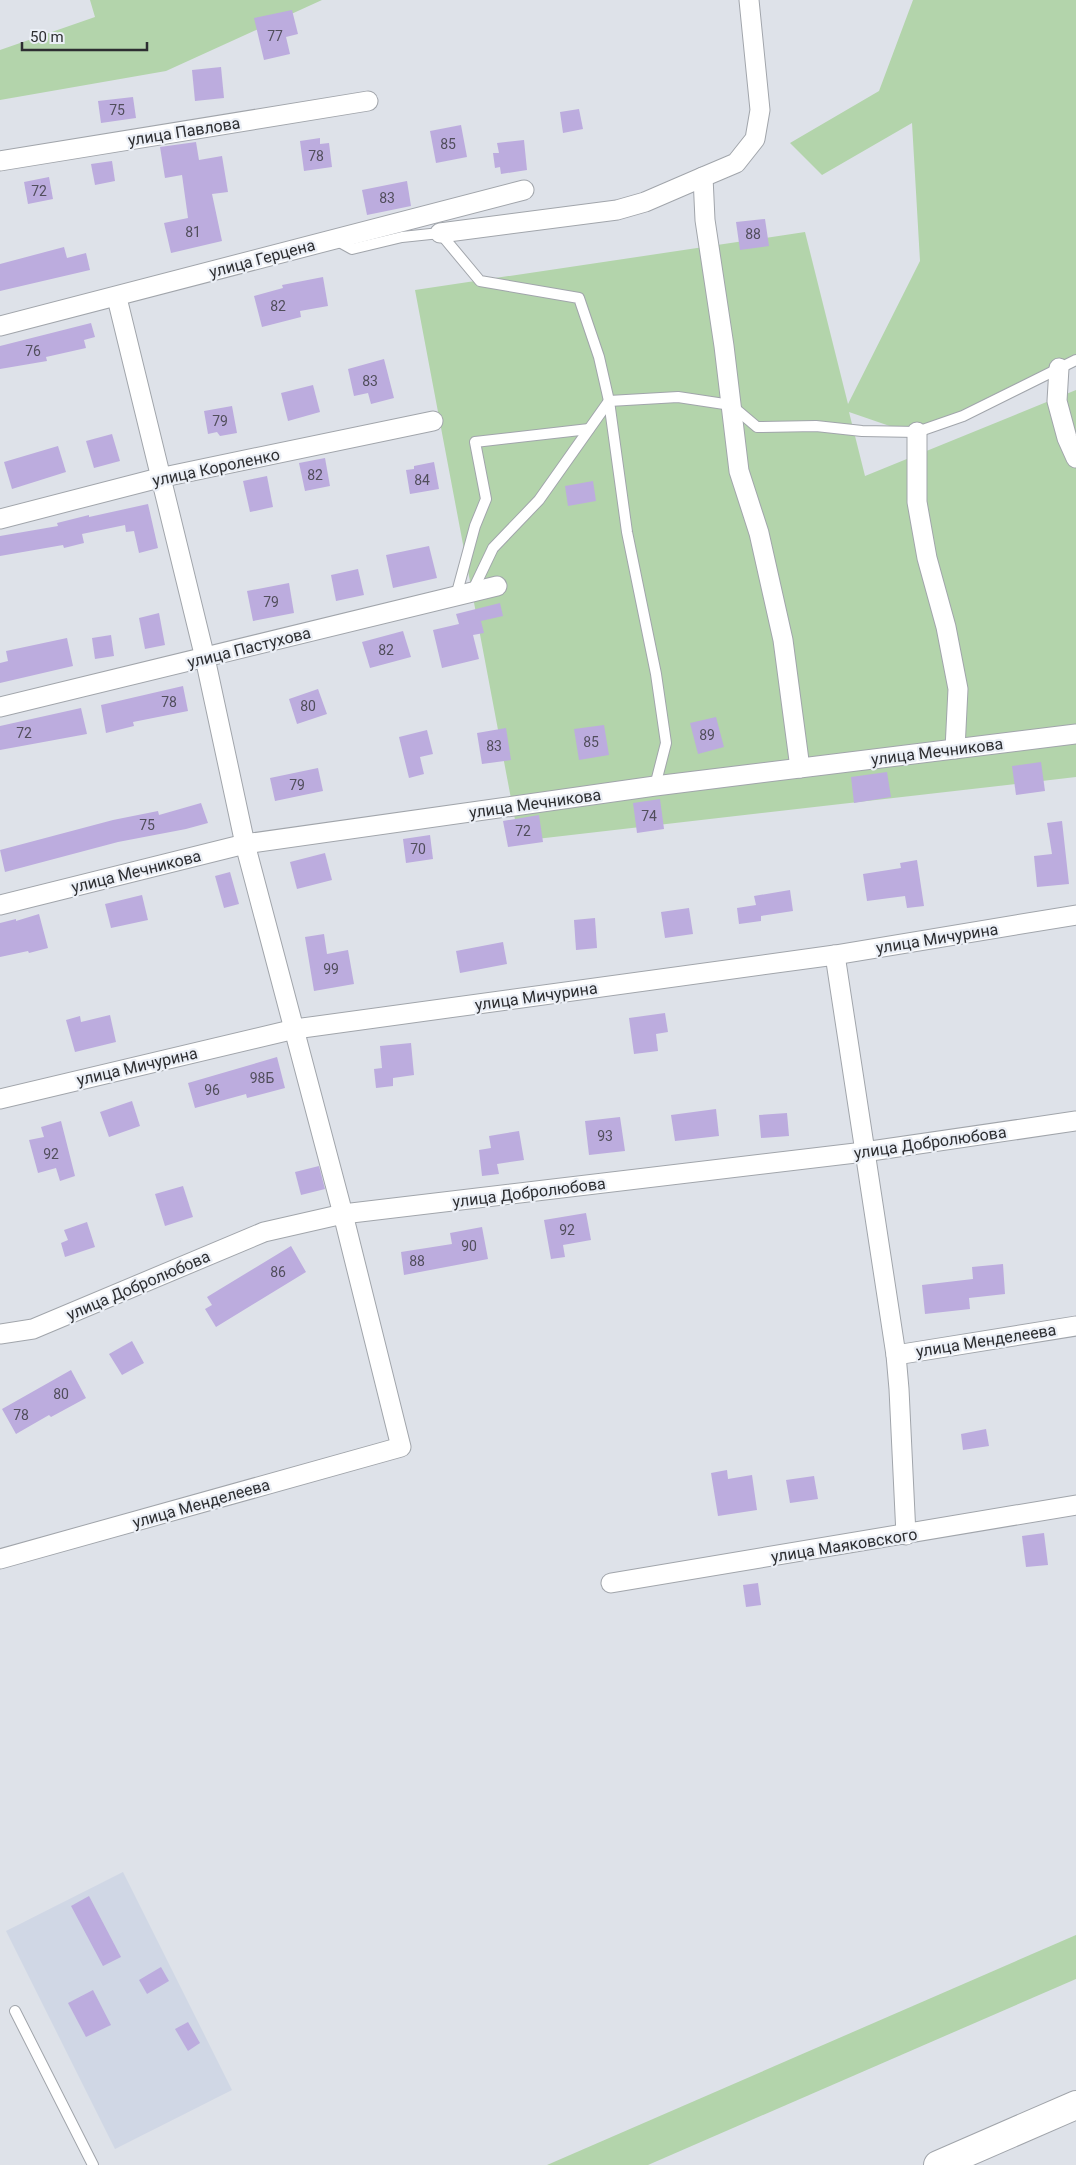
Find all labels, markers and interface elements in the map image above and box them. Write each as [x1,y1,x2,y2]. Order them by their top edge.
scale bar [22,20,148,52]
text: 50 m [30,28,64,46]
house number: 77 [267,28,283,44]
house number: 75 [109,102,125,118]
street label: улица Павлова [127,113,242,150]
house number: 85 [440,136,456,152]
house number: 78 [308,148,324,164]
house number: 72 [31,183,47,199]
house number: 83 [379,190,395,206]
house number: 81 [185,224,201,240]
house number: 88 [745,226,761,242]
street label: улица Герцена [207,235,317,282]
house number: 82 [270,298,286,314]
house number: 76 [25,343,41,359]
house number: 83 [362,373,378,389]
house number: 79 [212,413,228,429]
street label: улица Короленко [151,445,281,490]
house number: 82 [307,467,323,483]
house number: 84 [414,472,430,488]
house number: 79 [263,594,279,610]
street label: улица Пастухова [185,623,313,672]
house number: 82 [378,642,394,658]
house number: 78 [161,694,177,710]
house number: 80 [300,698,316,714]
house number: 72 [16,725,32,741]
house number: 89 [699,727,715,743]
house number: 85 [583,734,599,750]
street label: улица Мечникова [870,734,1004,769]
house number: 83 [486,738,502,754]
house number: 79 [289,777,305,793]
street label: улица Мечникова [468,785,602,822]
house number: 74 [641,808,657,824]
house number: 75 [139,817,155,833]
house number: 72 [515,823,531,839]
house number: 70 [410,841,426,857]
street label: улица Мечникова [69,846,203,897]
street label: улица Мичурина [875,919,1000,958]
house number: 99 [323,961,339,977]
street label: улица Мичурина [474,978,599,1014]
street label: улица Мичурина [75,1043,199,1090]
house number: 98Б [250,1070,274,1086]
house number: 96 [204,1082,220,1098]
street label: улица Добролюбова [853,1122,1008,1163]
house number: 93 [597,1128,613,1144]
house number: 92 [43,1146,59,1162]
street label: улица Добролюбова [452,1174,607,1211]
house number: 92 [559,1222,575,1238]
house number: 90 [461,1238,477,1254]
street label: улица Добролюбова [64,1247,213,1324]
house number: 88 [409,1253,425,1269]
house number: 86 [270,1264,286,1280]
street label: улица Менделеева [915,1320,1058,1361]
house number: 80 [53,1386,69,1402]
house number: 78 [13,1407,29,1423]
street label: улица Менделеева [130,1475,272,1532]
street label: улица Маяковского [770,1525,919,1566]

